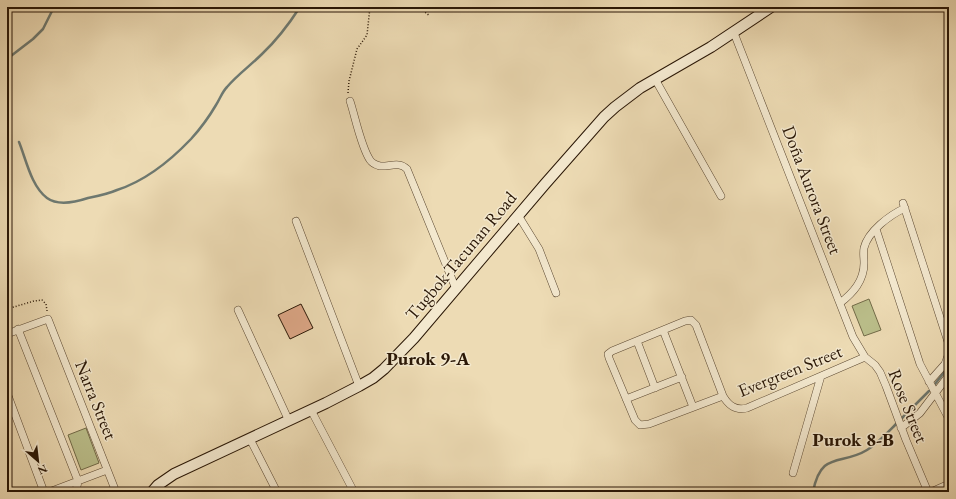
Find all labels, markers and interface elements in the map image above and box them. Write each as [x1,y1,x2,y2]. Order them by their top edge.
street label: Doña Aurora Street [777,122,848,258]
street label: Tugbok-Tacunan Road [400,186,522,325]
street label: Evergreen Street [734,339,846,402]
district label: Purok 9-A [386,346,470,371]
street label: Narra Street [70,357,123,443]
street label: Rose Street [883,365,934,446]
district label: Purok 8-B [812,427,894,452]
north arrow [18,441,58,481]
text: N [35,462,50,478]

